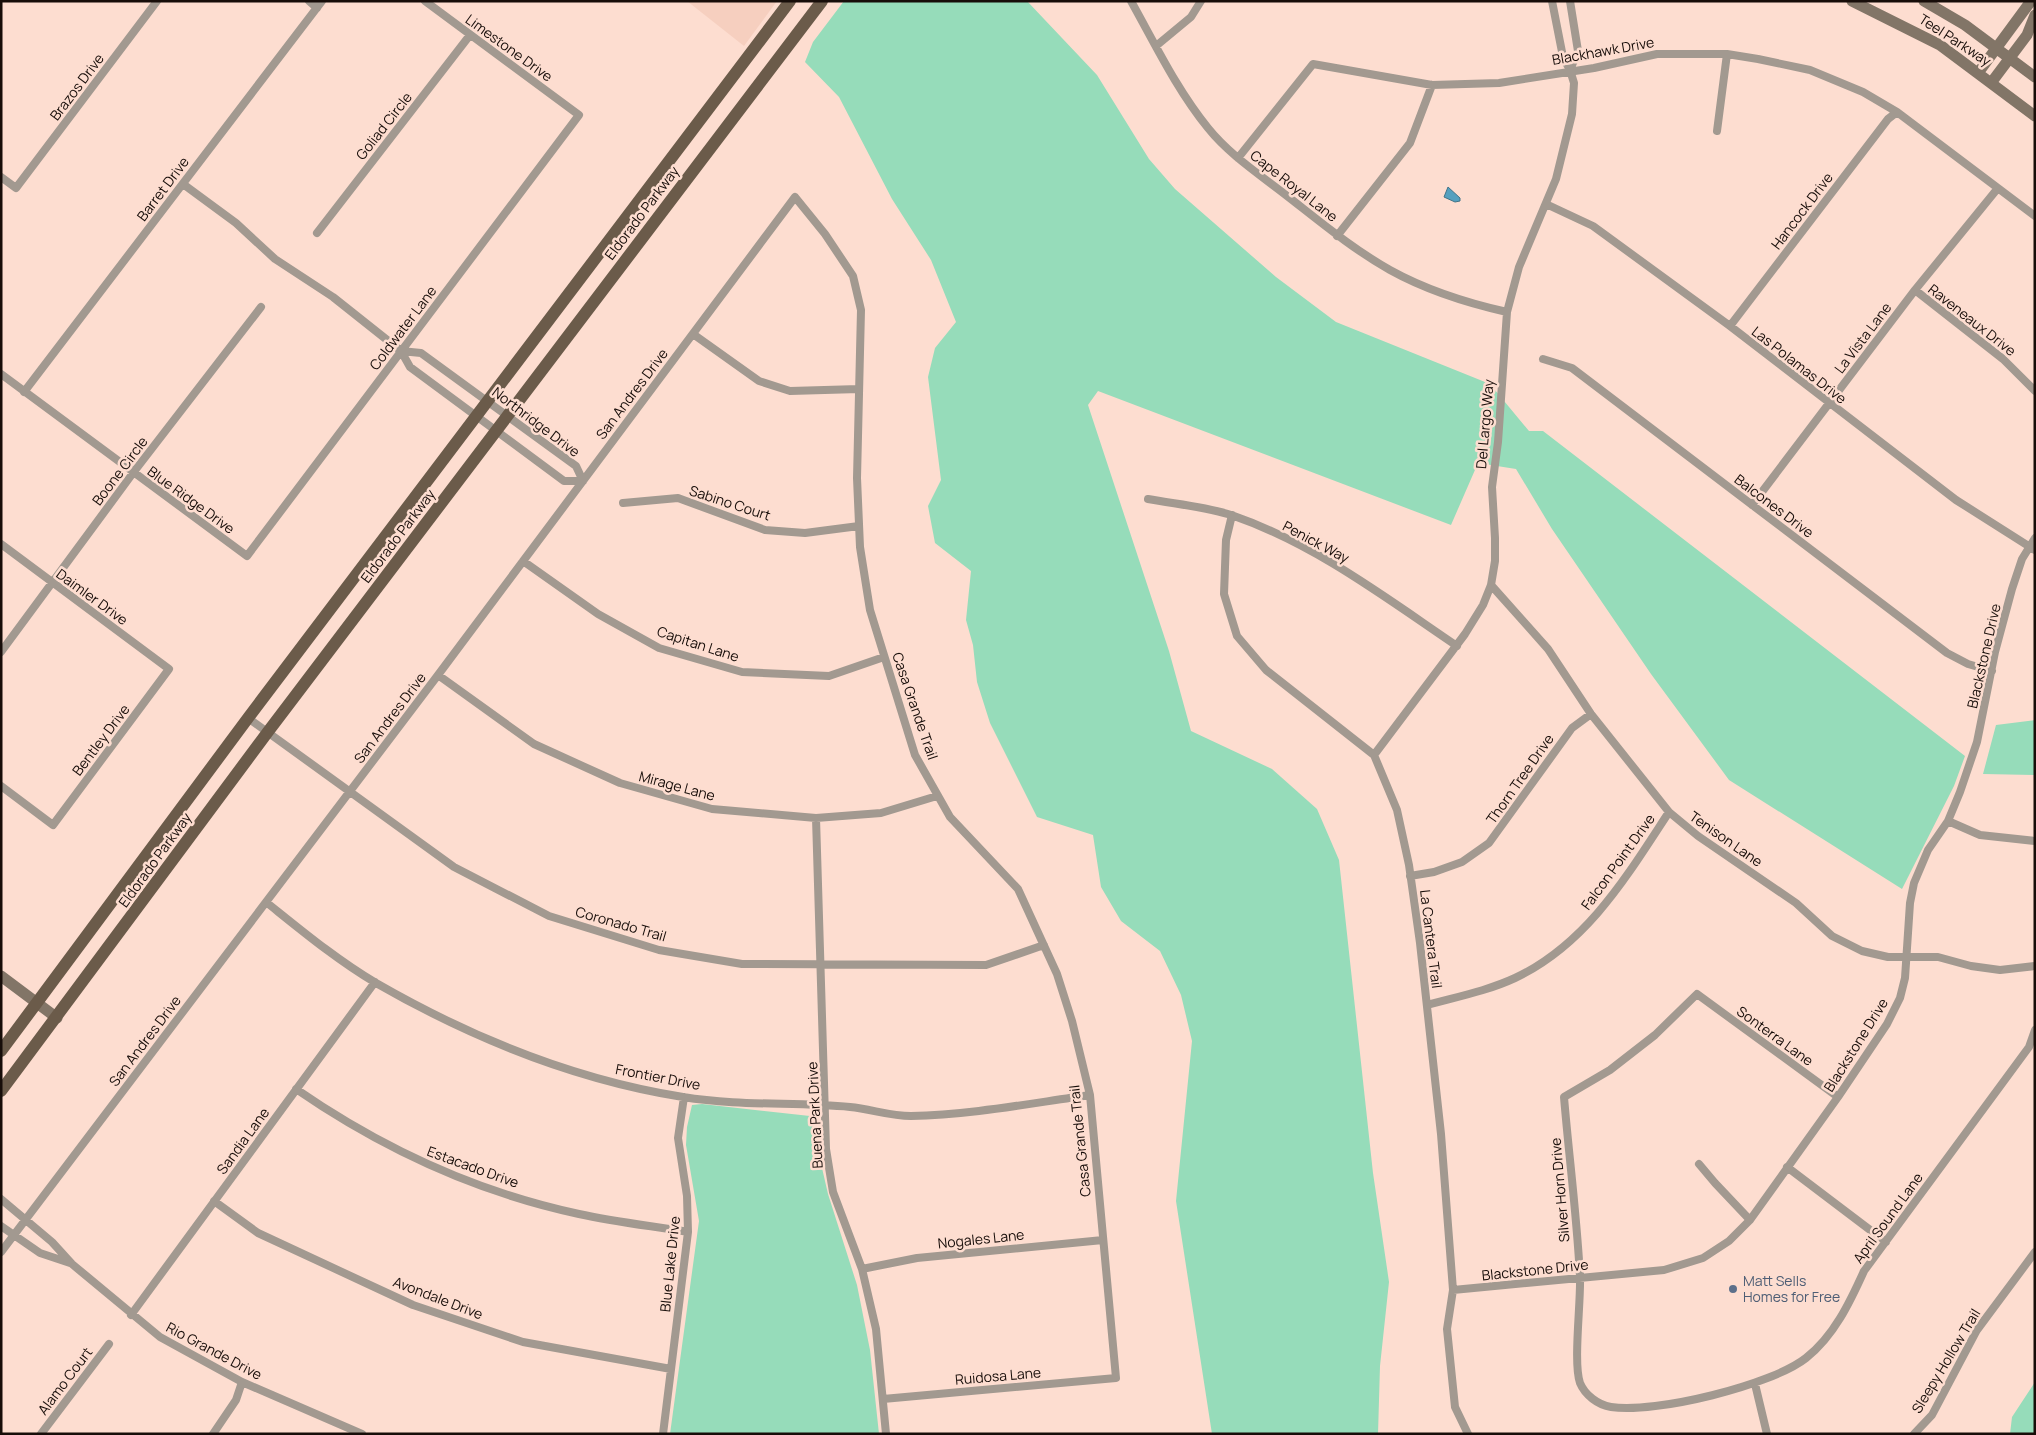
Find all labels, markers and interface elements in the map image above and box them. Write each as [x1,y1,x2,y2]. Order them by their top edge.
street label: Teel Parkway [1915,9,1996,70]
street label: Limestone Drive [462,10,557,86]
street label: Blackhawk Drive [1550,32,1655,69]
street label: Brazos Drive [45,49,108,124]
street label: Goliad Circle [351,88,416,163]
street label: Cape Royal Lane [1247,145,1342,226]
street label: Barret Drive [132,153,193,225]
street label: Eldorado Parkway [600,161,683,263]
street label: Hancock Drive [1766,168,1837,253]
street label: Raveneaux Drive [1925,279,2020,360]
street label: Coldwater Lane [365,282,440,374]
street label: La Vista Lane [1830,298,1895,377]
street label: Las Polamas Drive [1748,322,1851,408]
street label: San Andres Drive [591,344,672,443]
street label: Del Largo Way [1471,378,1498,470]
street label: Northridge Drive [488,382,584,461]
street label: Boone Circle [87,432,152,509]
street label: Blue Ridge Drive [144,461,239,538]
street label: Balcones Drive [1731,469,1818,542]
street label: Sabino Court [687,480,774,525]
street label: Eldorado Parkway [356,484,439,586]
street label: Penick Way [1280,516,1353,567]
street label: Daimler Drive [53,564,132,629]
street label: Blackstone Drive [1962,602,2005,710]
street label: Capitan Lane [655,621,742,666]
street label: Casa Grande Trail [888,650,943,762]
street label: San Andres Drive [349,668,430,767]
street label: Bentley Drive [68,700,134,779]
street label: Thorn Tree Drive [1482,730,1558,827]
street label: Mirage Lane [637,766,717,805]
street label: Tenison Lane [1686,806,1767,871]
street label: Eldorado Parkway [114,808,196,911]
street label: Falcon Point Drive [1576,810,1659,913]
street label: La Cantera Trail [1416,888,1447,989]
street label: Coronado Trail [573,901,669,946]
street label: San Andres Drive [104,991,185,1090]
street label: Blackstone Drive [1819,994,1892,1095]
street label: Sonterra Lane [1733,1001,1817,1070]
street label: Frontier Drive [614,1059,702,1094]
street label: Buena Park Drive [802,1061,827,1169]
street label: Casa Grande Trail [1064,1084,1095,1198]
street label: Sandia Lane [212,1103,273,1178]
street label: Silver Horn Drive [1545,1137,1574,1243]
street label: Estacado Drive [425,1141,522,1192]
street label: April Sound Lane [1848,1169,1927,1267]
street label: Blue Lake Drive [655,1215,684,1313]
street label: Nogales Lane [937,1225,1025,1252]
street label: Blackstone Drive [1481,1254,1589,1285]
place label: Matt Sells Homes for Free [1743,1271,1840,1306]
street label: Avondale Drive [391,1272,486,1323]
marker: Matt Sells Homes for Free [1727,1283,1739,1295]
street label: Sleepy Hollow Trail [1907,1305,1984,1417]
street label: Rio Grande Drive [163,1317,265,1384]
street label: Alamo Court [33,1343,97,1418]
street label: Ruidosa Lane [954,1362,1042,1389]

